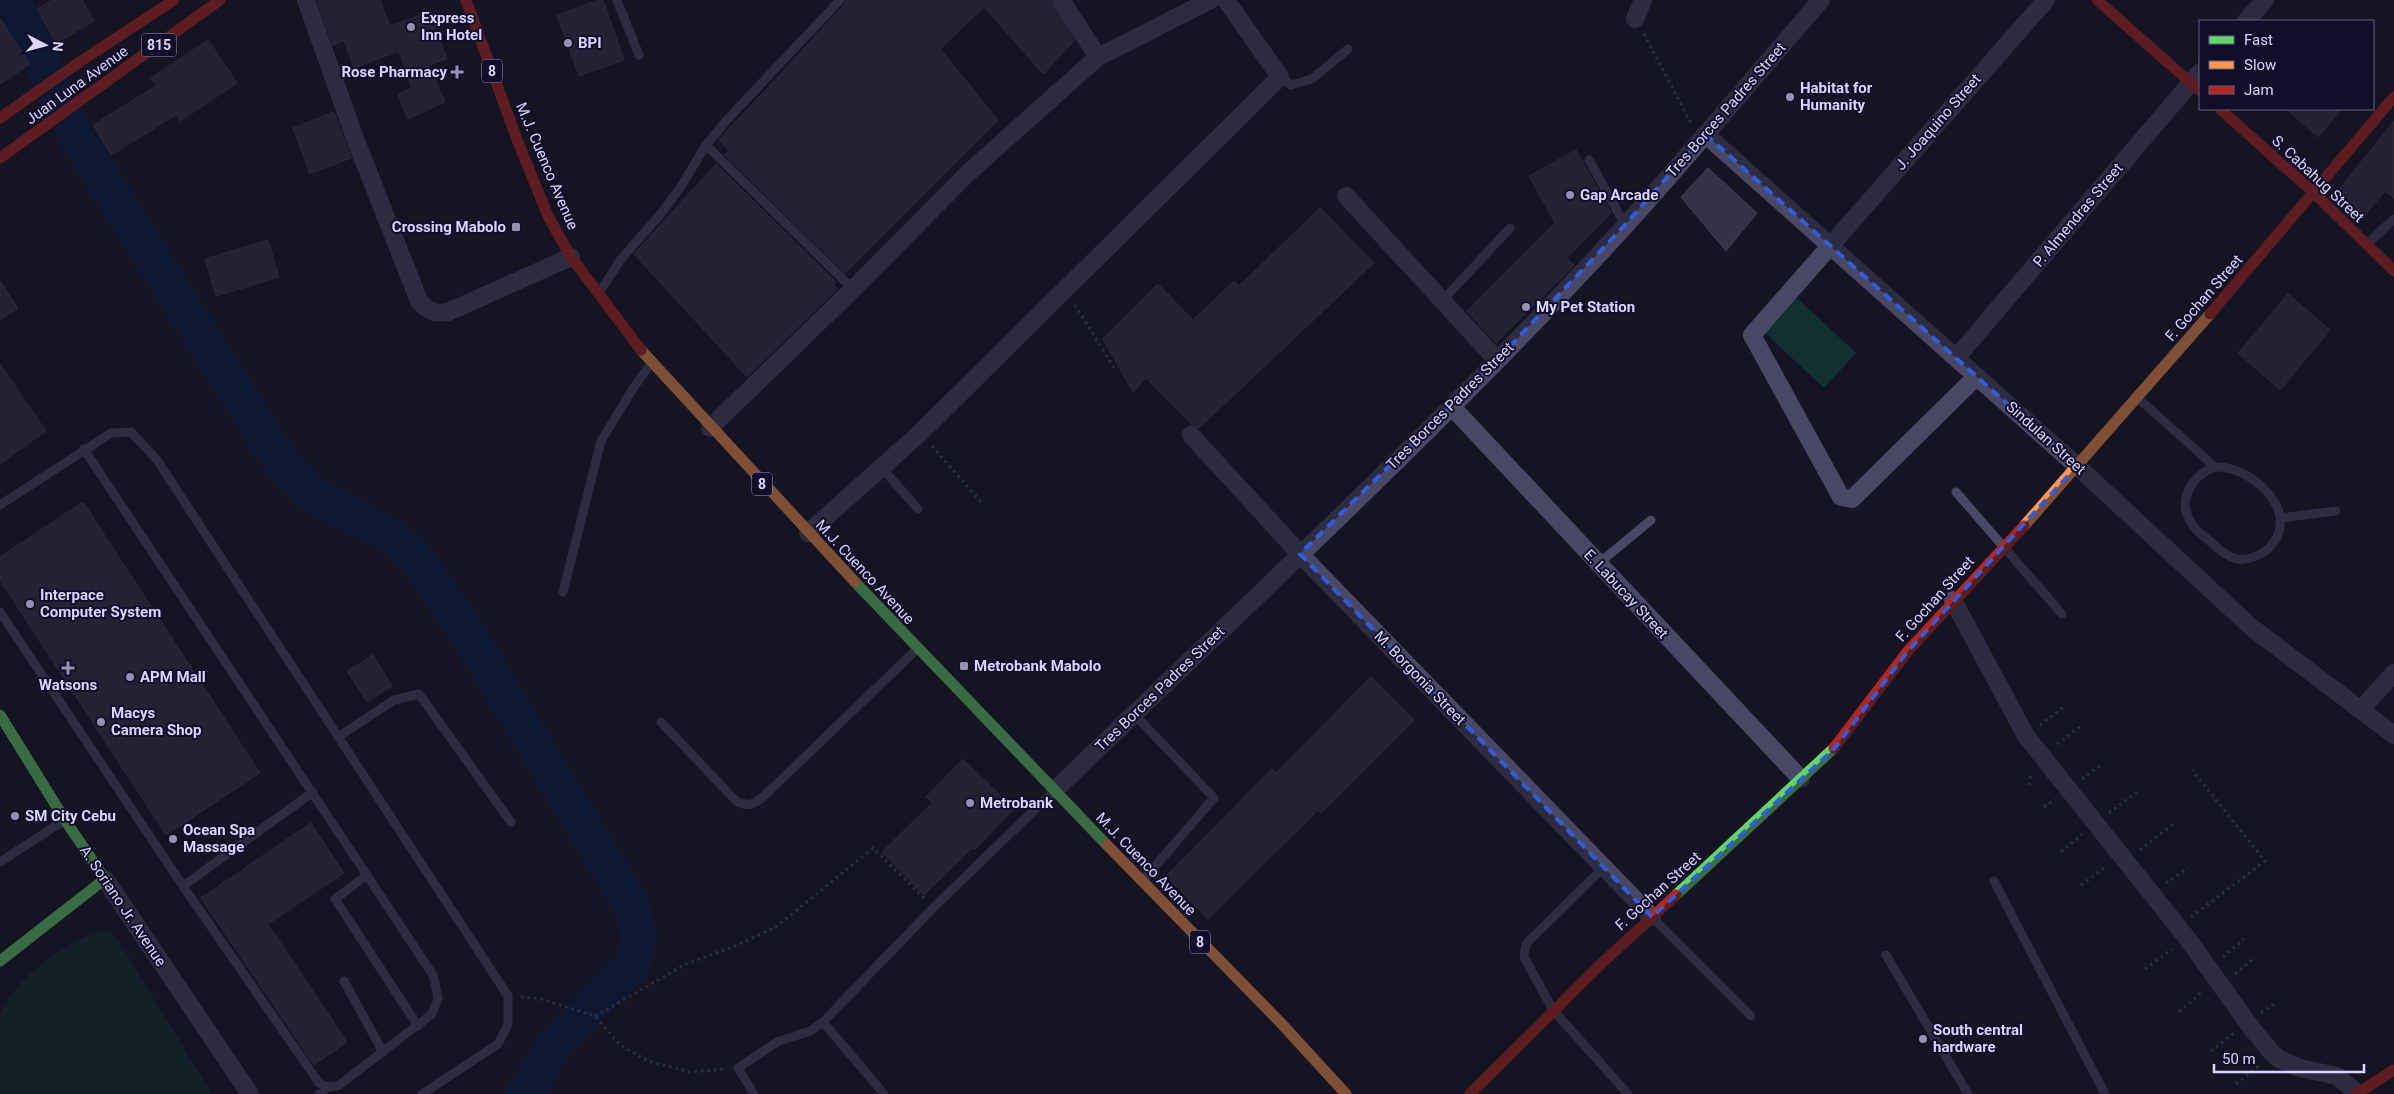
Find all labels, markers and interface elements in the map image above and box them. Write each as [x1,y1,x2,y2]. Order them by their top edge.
place label: Express Inn Hotel [421,9,482,44]
north arrow [20,20,70,70]
legend [2199,20,2374,110]
marker: Express Inn Hotel [405,21,417,33]
text: Fast [2244,31,2273,49]
road number: 815 [142,34,176,56]
place label: BPI [578,34,602,52]
marker: BPI [562,37,574,49]
street label: Tres Borces Padres Street [1663,39,1790,181]
text: N [49,41,66,52]
street label: Juan Luna Avenue [22,42,132,128]
text: Slow [2244,56,2276,74]
road number: 8 [482,59,502,82]
place label: Rose Pharmacy [341,63,447,81]
marker: Rose Pharmacy [451,66,463,78]
street label: J. Joaquino Street [1891,70,1985,174]
place label: Habitat for Humanity [1800,79,1873,114]
text: Jam [2244,81,2274,99]
marker: Habitat for Humanity [1784,91,1796,103]
street label: M.J. Cuenco Avenue [512,100,582,232]
street label: S. Cabahug Street [2268,132,2368,226]
street label: P. Almendras Street [2029,159,2127,271]
place label: Gap Arcade [1580,186,1658,204]
marker: Gap Arcade [1564,189,1576,201]
place label: Crossing Mabolo [392,218,506,236]
marker: Crossing Mabolo [510,221,522,233]
street label: F. Gochan Street [2161,251,2247,345]
place label: My Pet Station [1536,298,1635,316]
marker: My Pet Station [1520,301,1532,313]
street label: Tres Borces Padres Street [1383,338,1518,473]
street label: Sindulan Street [2002,398,2090,479]
road number: 8 [752,472,772,496]
street label: M.J. Cuenco Avenue [812,516,918,628]
street label: E. Labucay Street [1580,546,1672,642]
street label: F. Gochan Street [1892,552,1978,645]
place label: Interpace Computer System [40,586,161,621]
marker: Interpace Computer System [24,598,36,610]
street label: Tres Borces Padres Street [1092,622,1228,755]
street label: M. Borgonia Street [1370,627,1470,729]
place label: Metrobank Mabolo [974,657,1101,675]
marker: Metrobank Mabolo [958,660,970,672]
marker: Watsons [62,662,74,674]
place label: APM Mall [140,668,206,686]
marker: APM Mall [124,671,136,683]
place label: Watsons [39,676,97,694]
place label: Macys Camera Shop [111,704,201,739]
marker: Macys Camera Shop [95,716,107,728]
place label: Metrobank [980,794,1054,812]
marker: Metrobank [964,797,976,809]
place label: SM City Cebu [25,807,116,825]
street label: M.J. Cuenco Avenue [1092,809,1200,919]
marker: SM City Cebu [9,810,21,822]
place label: Ocean Spa Massage [183,821,255,856]
marker: Ocean Spa Massage [167,833,179,845]
street label: A. Soriano Jr. Avenue [76,842,170,970]
street label: F. Gochan Street [1612,848,1705,934]
road number: 8 [1190,930,1210,954]
place label: South central hardware [1933,1021,2023,1056]
marker: South central hardware [1917,1033,1929,1045]
scale bar [2214,1042,2364,1074]
text: 50 m [2222,1050,2256,1068]

